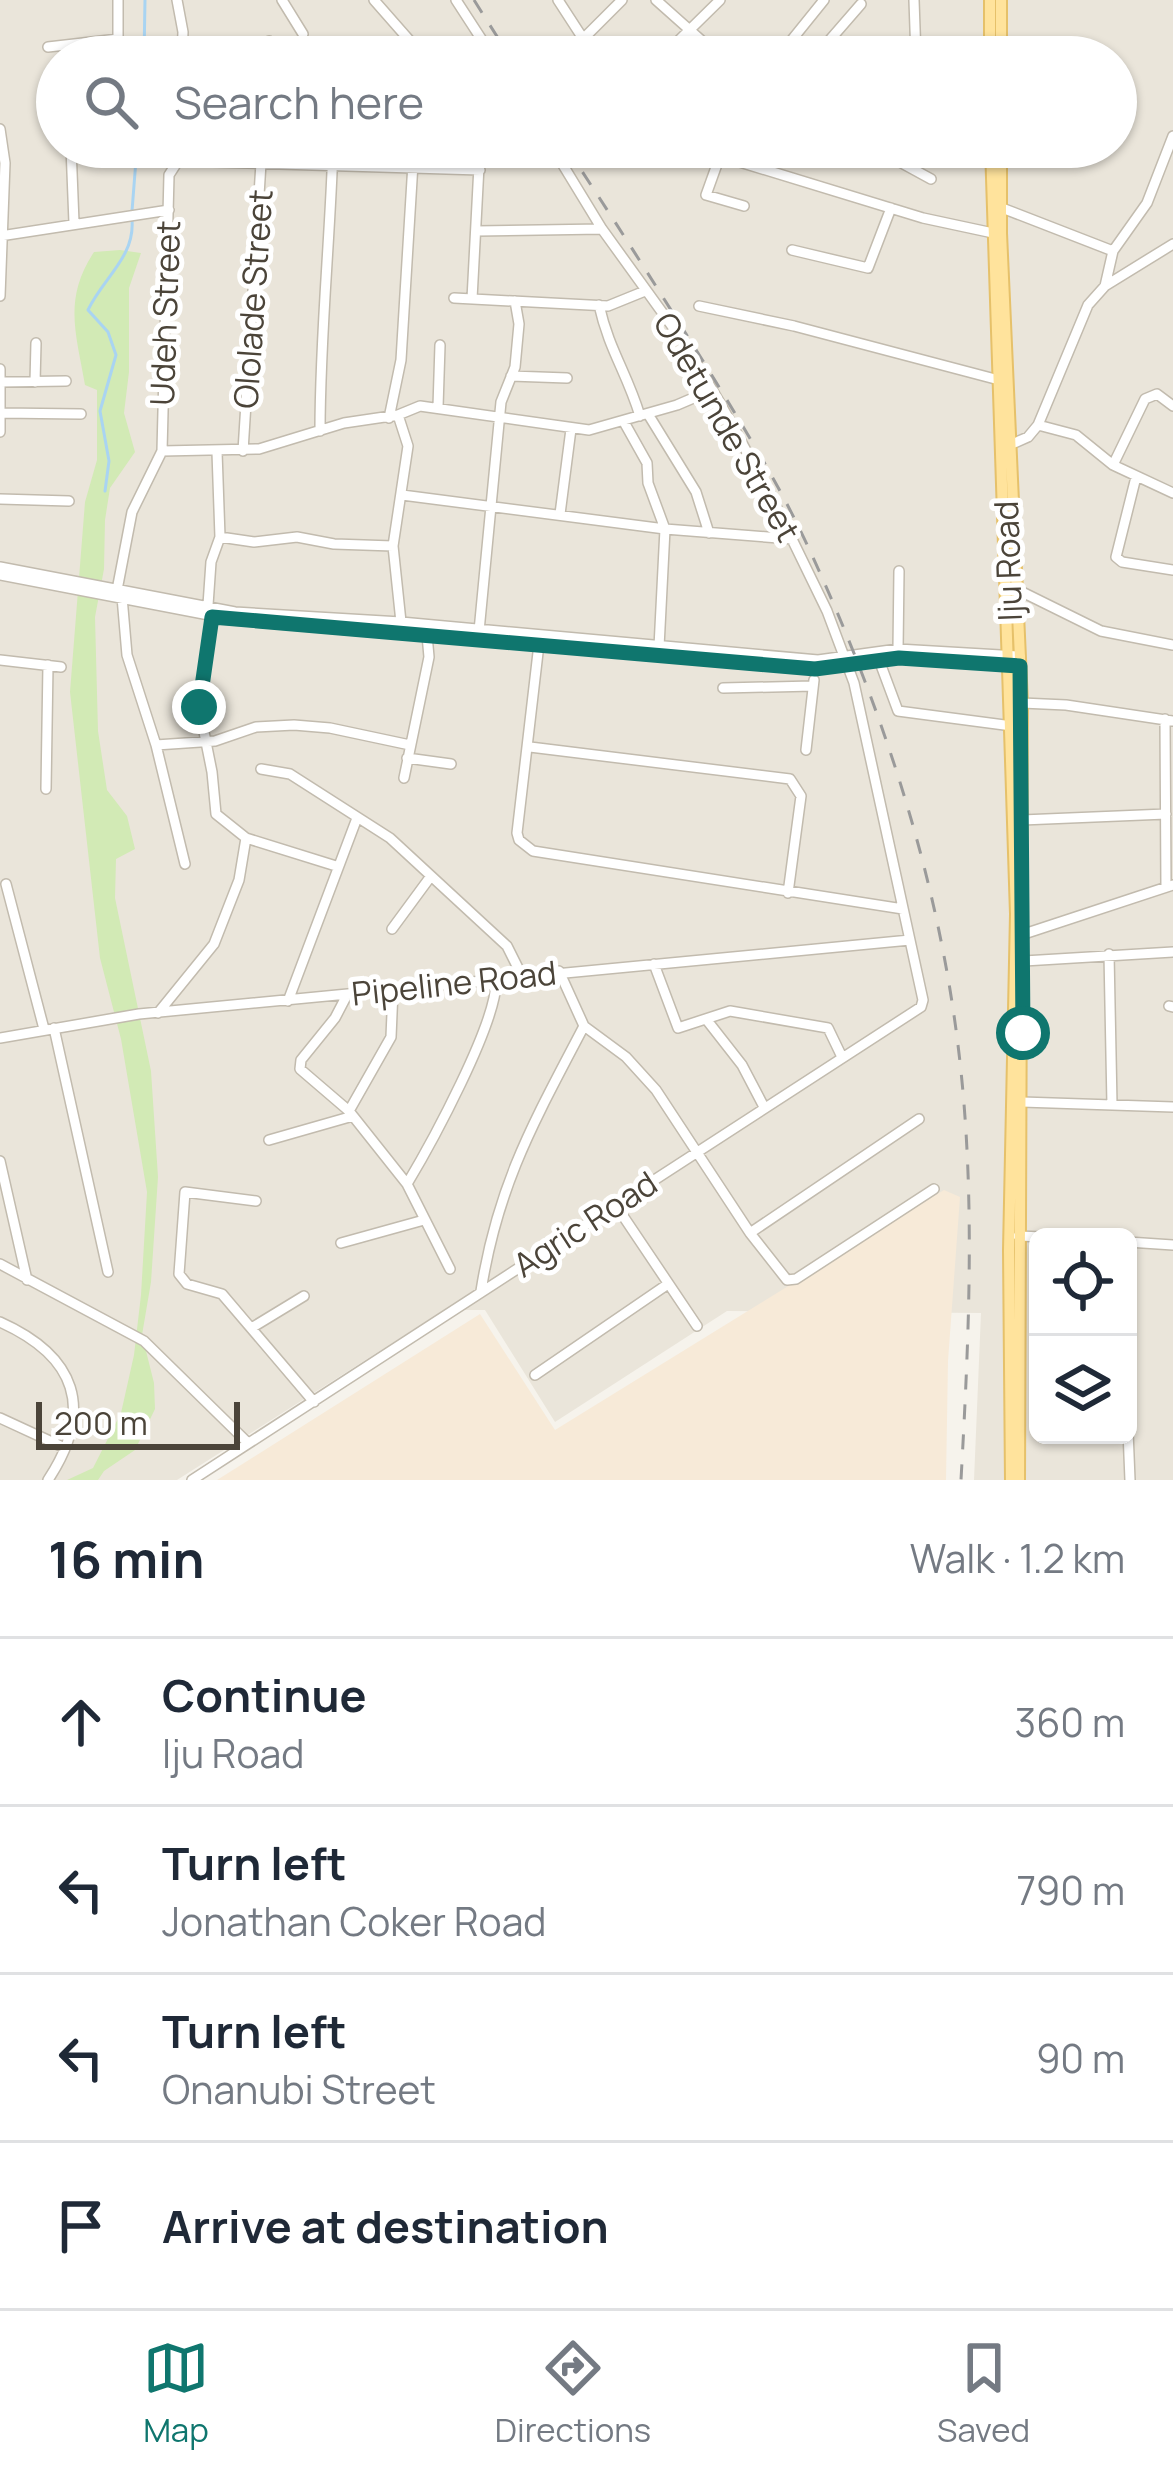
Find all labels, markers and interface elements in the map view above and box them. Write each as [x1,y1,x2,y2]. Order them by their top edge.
search box [36,36,1137,168]
icon: search [78,69,144,135]
text: Search here [174,71,424,133]
street label: Ololade Street [222,188,283,410]
street label: Udeh Street [139,220,190,406]
street label: Odetunde Street [644,304,811,549]
street label: Iju Road [983,500,1032,622]
route end [172,680,226,734]
street label: Pipeline Road [349,949,558,1016]
route start [996,1006,1050,1060]
street label: Agric Road [504,1160,665,1287]
map controls [1029,1228,1137,1444]
button: locate [1029,1228,1137,1336]
button: layers [1029,1336,1137,1444]
scale bar [36,1396,240,1449]
text: 200 m [54,1400,148,1445]
text: 16 min [48,1524,204,1593]
text: Walk · 1.2 km [910,1531,1125,1585]
text: Continue [162,1664,367,1726]
icon: ahead [48,1689,114,1755]
text: 360 m [1015,1695,1125,1749]
text: Iju Road [162,1726,304,1780]
text: Turn left [162,1832,347,1894]
icon: left [48,1857,114,1923]
text: 790 m [1017,1863,1125,1917]
text: Jonathan Coker Road [162,1894,546,1948]
text: Turn left [162,2000,347,2062]
icon: left [48,2025,114,2091]
text: 90 m [1036,2031,1125,2085]
text: Onanubi Street [162,2062,436,2116]
icon: arrive [48,2193,114,2259]
text: Arrive at destination [162,2195,609,2257]
tab: Map [143,2335,209,2452]
tab: Directions [495,2335,651,2452]
tab: Saved [937,2335,1030,2452]

